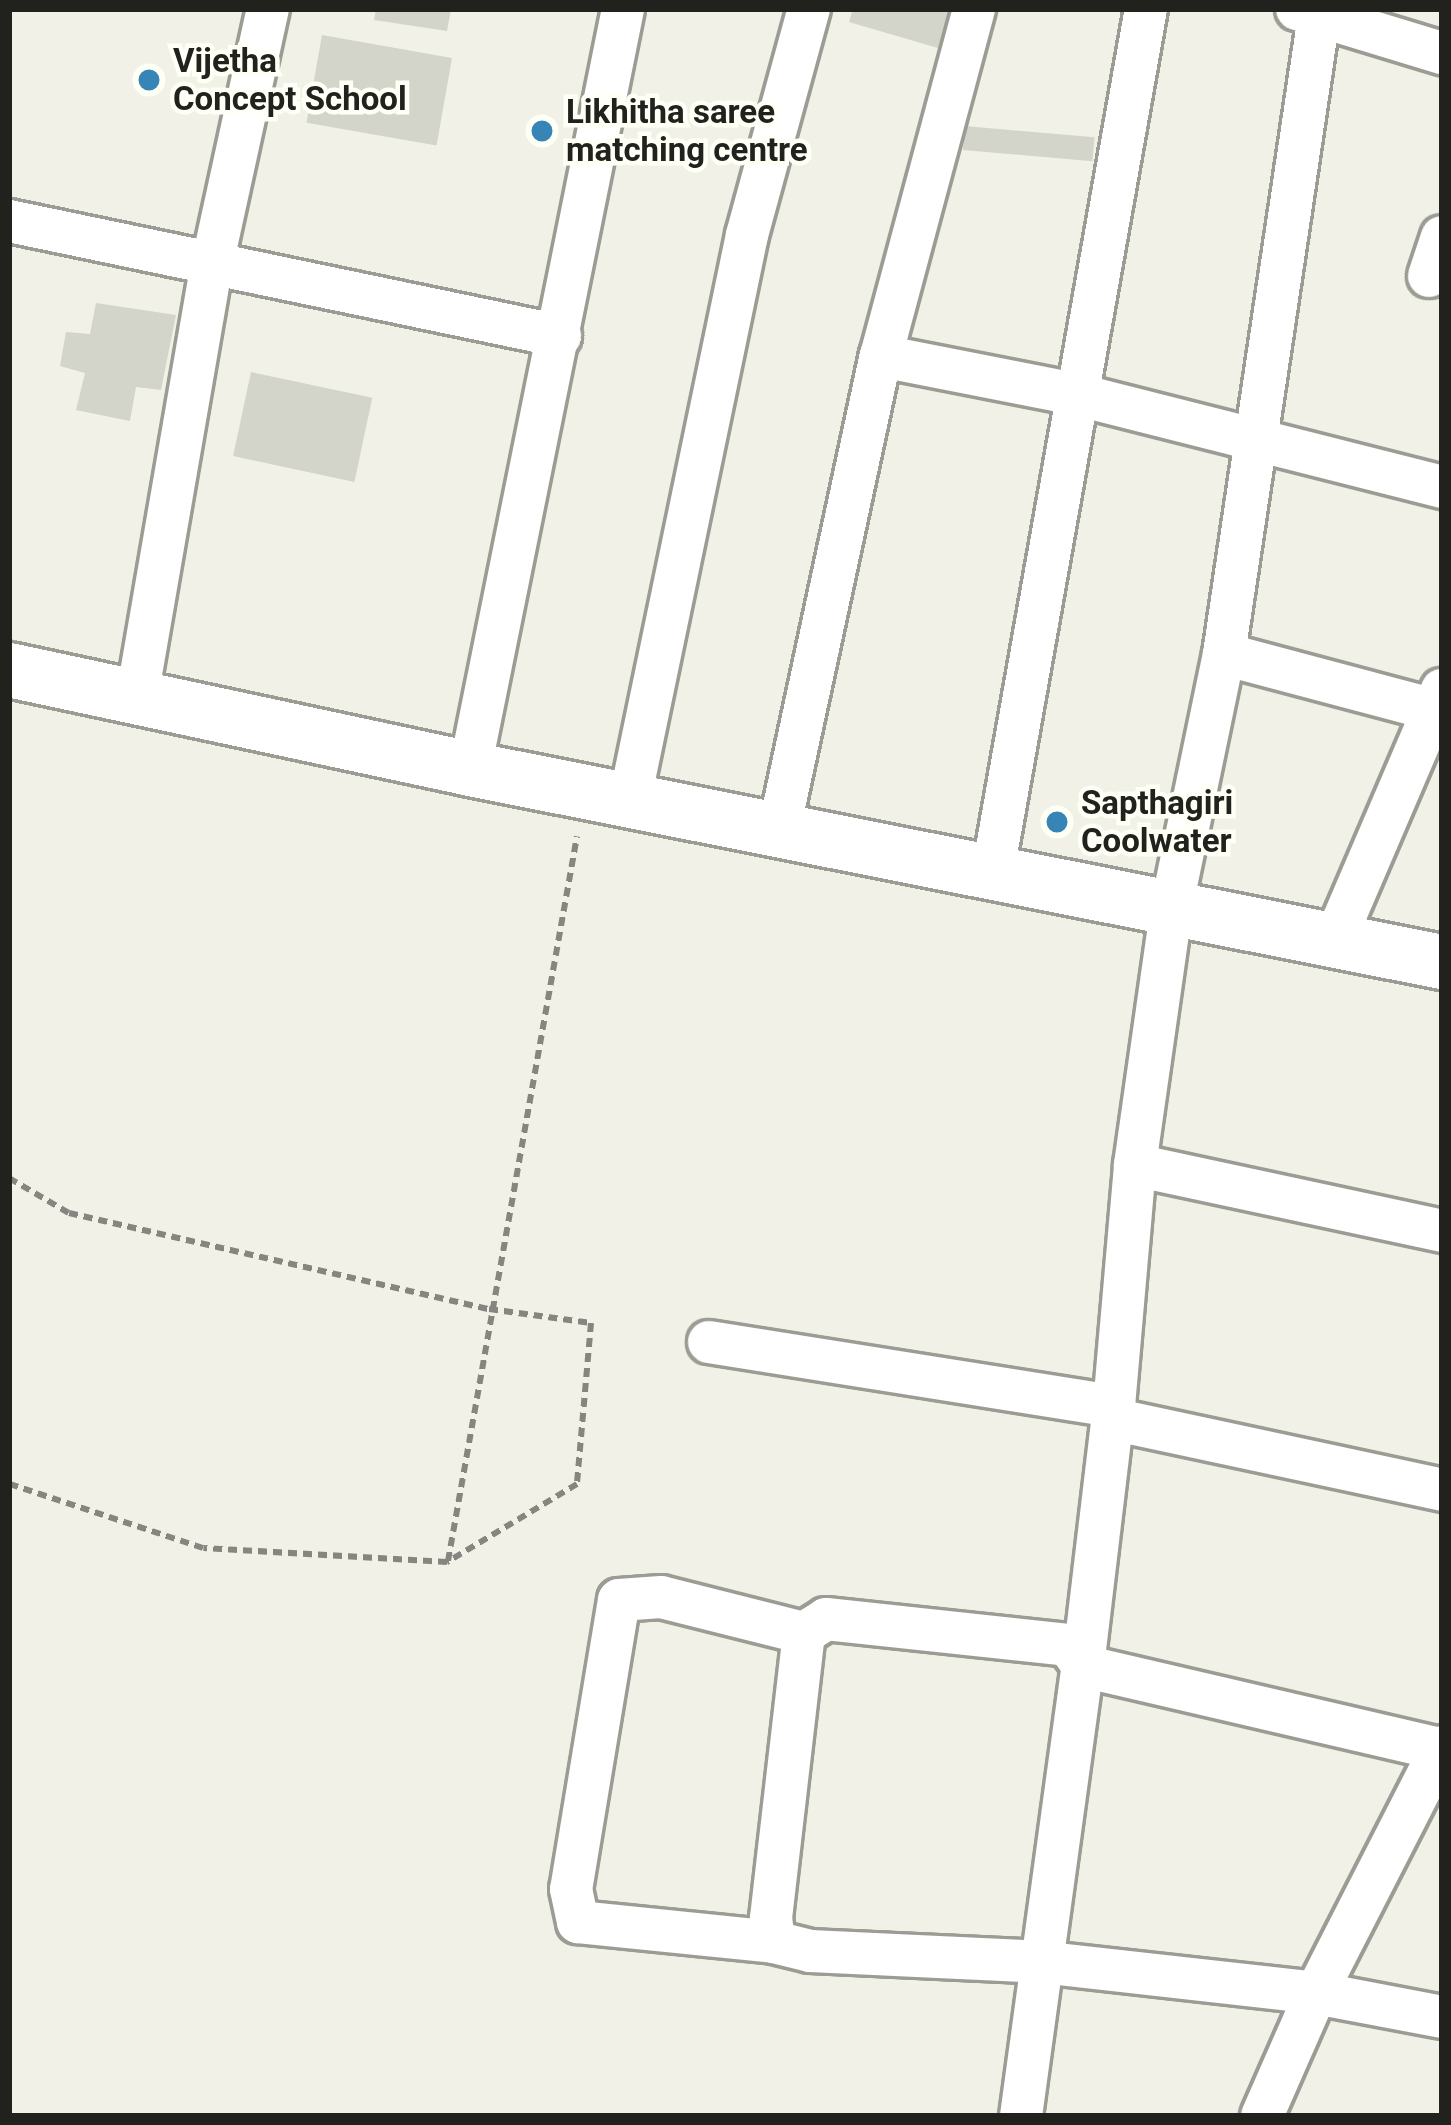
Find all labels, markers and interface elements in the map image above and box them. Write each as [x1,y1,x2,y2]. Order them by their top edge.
place label: Vijetha Concept School [173,41,407,119]
marker: Vijetha Concept School [136,67,162,93]
place label: Likhitha saree matching centre [566,92,808,170]
marker: Likhitha saree matching centre [529,118,555,144]
place label: Sapthagiri Coolwater [1081,783,1233,861]
marker: Sapthagiri Coolwater [1044,809,1070,835]

